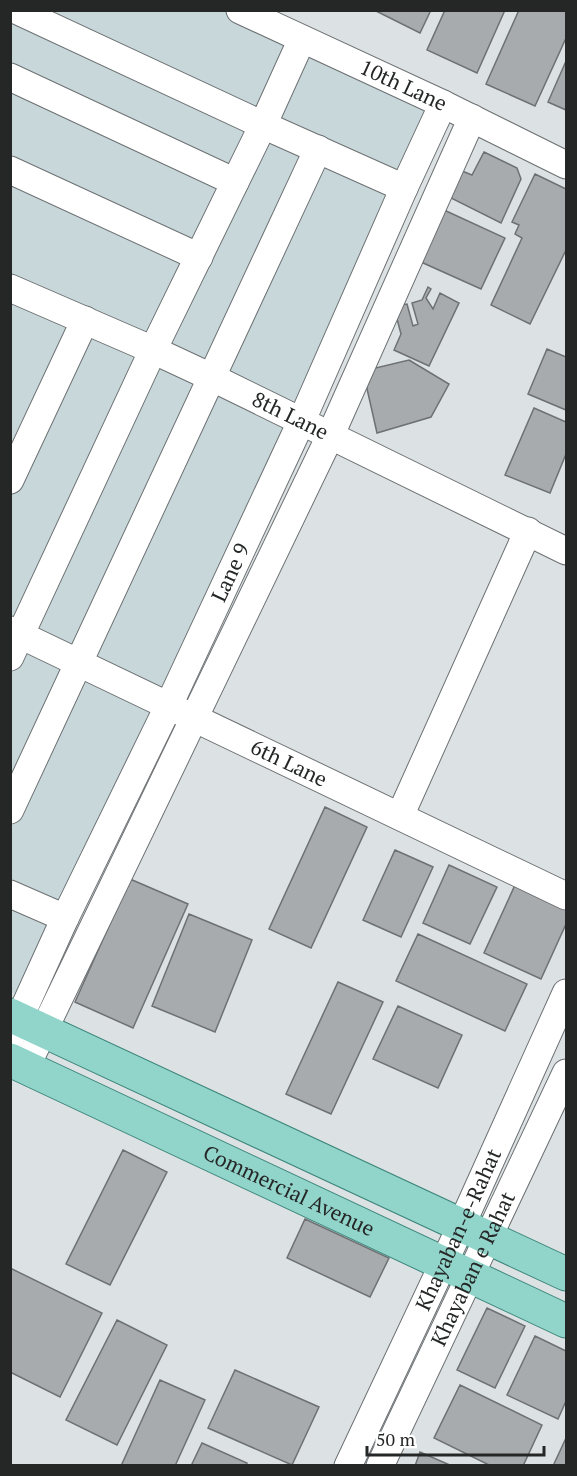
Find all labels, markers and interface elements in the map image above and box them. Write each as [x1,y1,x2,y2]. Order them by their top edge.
street label: 10th Lane [356,53,452,117]
street label: 8th Lane [248,384,333,445]
street label: Lane 9 [204,538,256,606]
street label: 6th Lane [246,732,332,793]
street label: Commercial Avenue [199,1138,379,1242]
street label: Khayaban-e-Rahat [408,1144,507,1315]
street label: Khayaban e Rahat [424,1187,521,1350]
scale bar [367,1419,544,1457]
text: 50 m [376,1427,416,1451]

